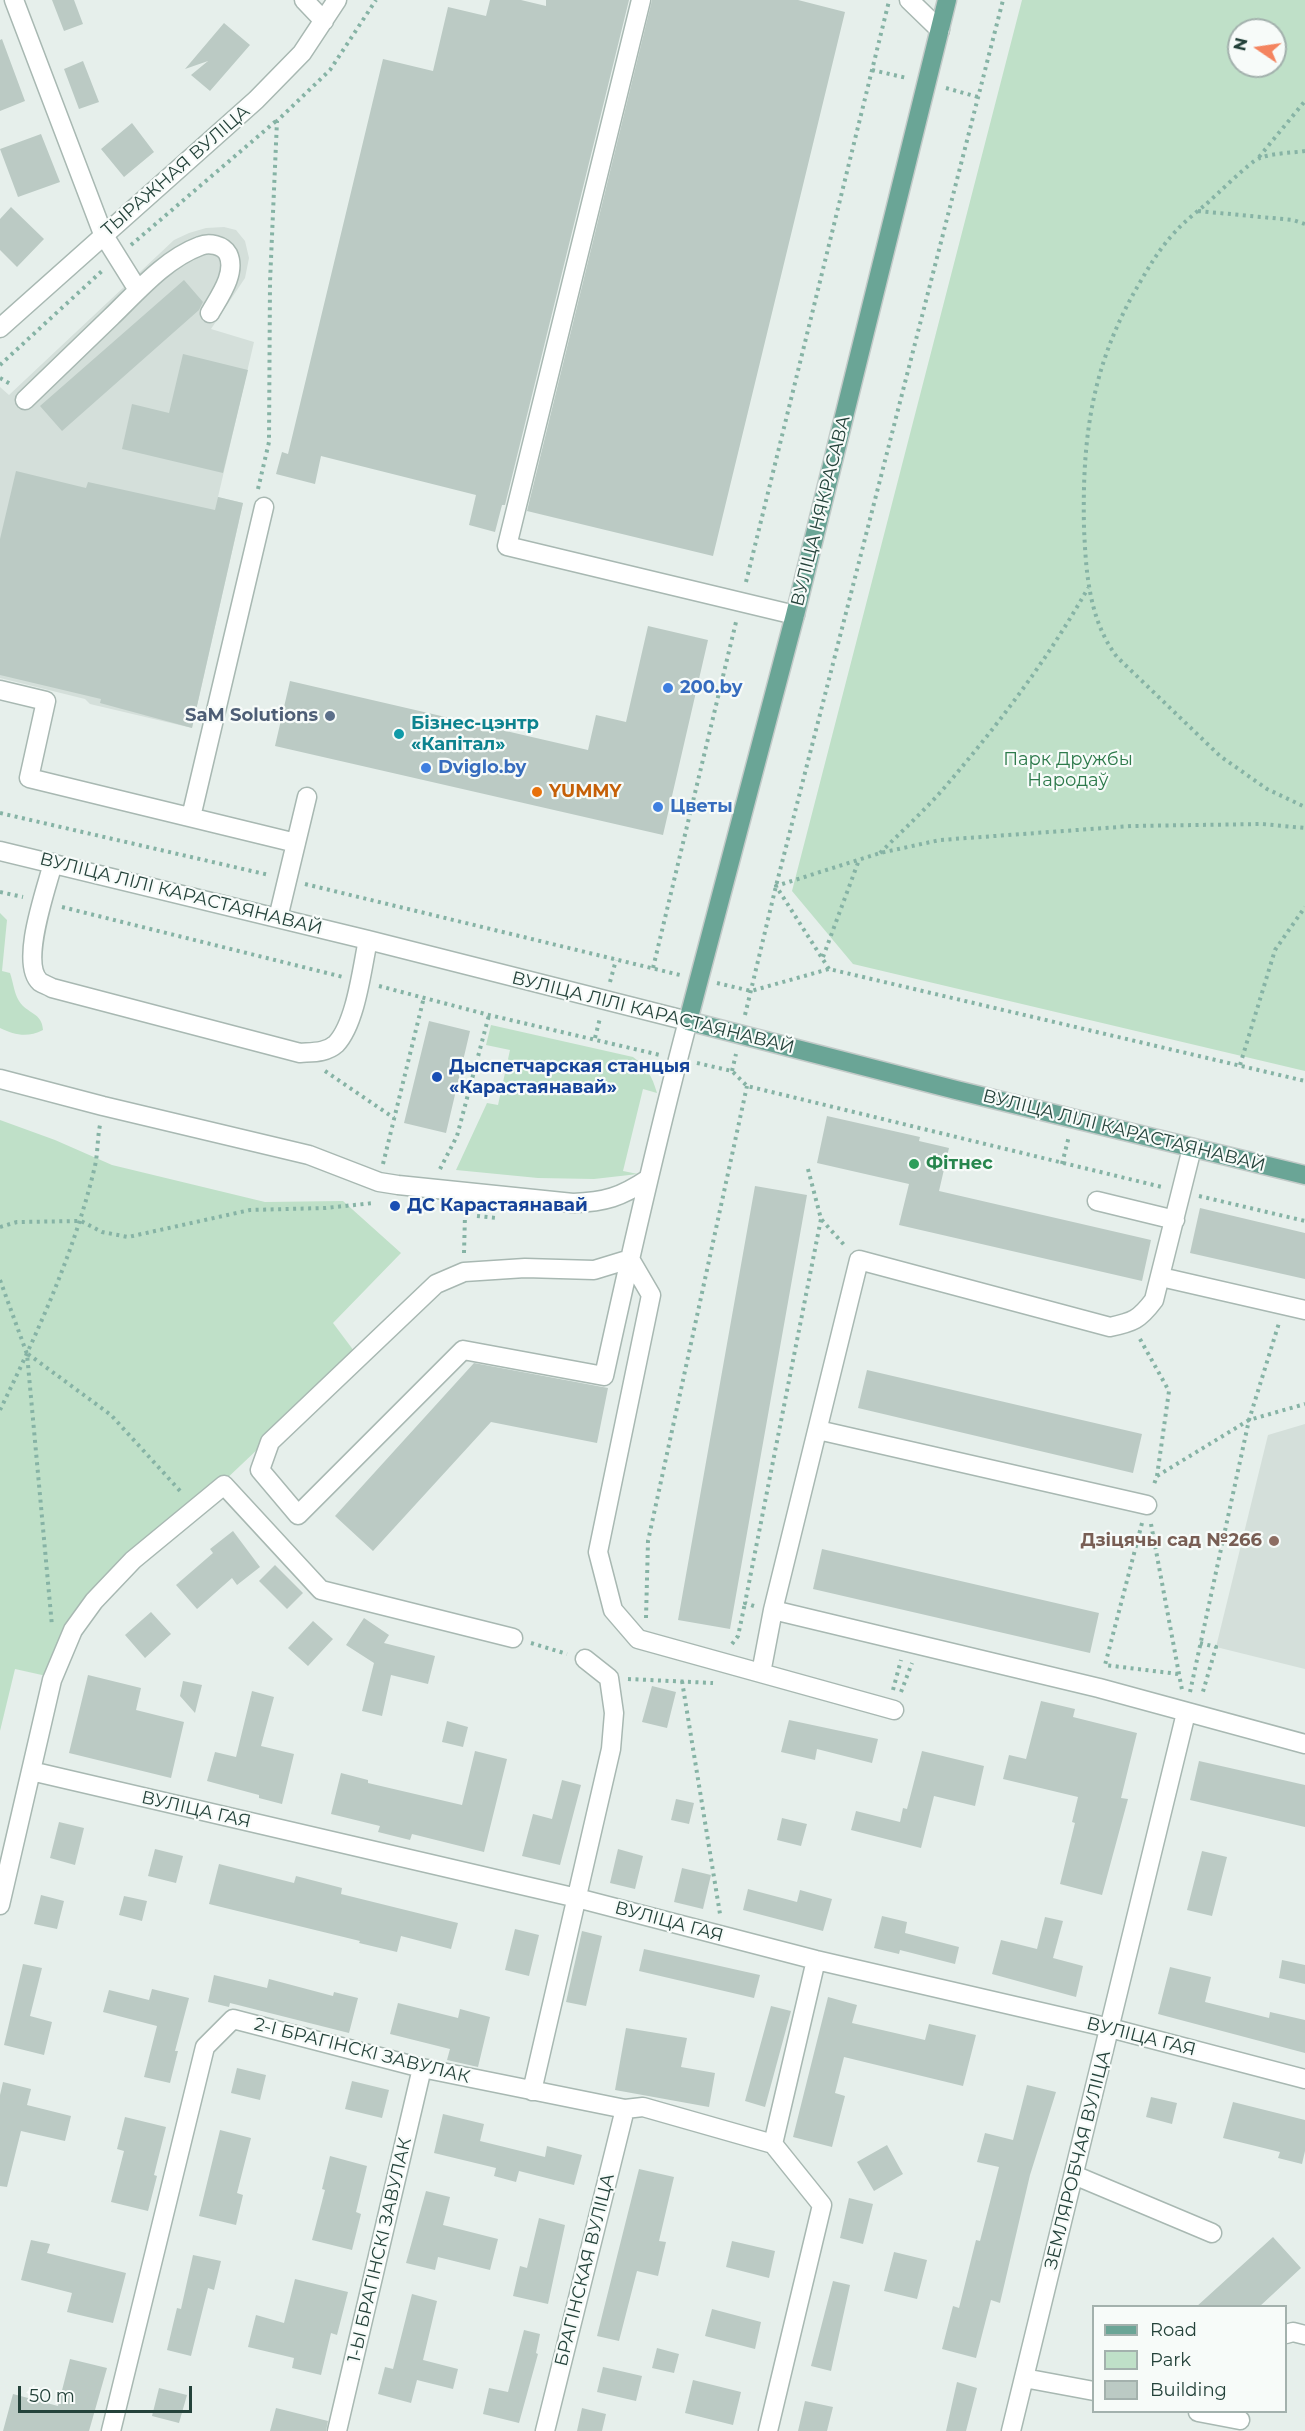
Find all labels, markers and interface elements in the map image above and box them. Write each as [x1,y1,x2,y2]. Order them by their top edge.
north arrow [1227,18,1287,78]
text: N [1230,36,1252,53]
street label: ТЫРАЖНАЯ ВУЛІЦА [97,101,255,241]
street label: ВУЛІЦА НЯКРАСАВА [787,413,855,609]
place label: 200.by [680,677,742,699]
marker: 200.by [661,681,675,695]
place label: SaM Solutions [185,705,318,727]
marker: SaM Solutions [323,709,337,723]
place label: Бізнес-цэнтр «Капітал» [411,713,539,756]
marker: Бізнес-цэнтр «Капітал» [392,727,406,741]
park label: Парк Дружбы Народаў [1003,749,1133,792]
place label: Dviglo.by [438,757,526,779]
marker: Dviglo.by [419,761,433,775]
place label: YUMMY [549,781,622,803]
marker: YUMMY [530,785,544,799]
place label: Цветы [670,796,733,818]
marker: Цветы [651,800,665,814]
street label: ВУЛІЦА ЛІЛІ КАРАСТАЯНАВАЙ [37,848,325,940]
street label: ВУЛІЦА ЛІЛІ КАРАСТАЯНАВАЙ [509,967,797,1059]
place label: Дыспетчарская станцыя «Карастаянавай» [449,1056,690,1098]
marker: Дыспетчарская станцыя «Карастаянавай» [430,1070,444,1084]
street label: ВУЛІЦА ЛІЛІ КАРАСТАЯНАВАЙ [980,1085,1268,1177]
place label: Фітнес [926,1153,993,1175]
marker: Фітнес [907,1157,921,1171]
place label: ДС Карастаянавай [407,1195,588,1217]
marker: ДС Карастаянавай [388,1199,402,1213]
place label: Дзіцячы сад №266 [1080,1530,1262,1552]
marker: Дзіцячы сад №266 [1267,1534,1281,1548]
street label: ВУЛІЦА ГАЯ [139,1787,253,1833]
street label: ВУЛІЦА ГАЯ [612,1897,726,1947]
street label: ВУЛІЦА ГАЯ [1084,2013,1198,2061]
street label: 2-І БРАГІНСКІ ЗАВУЛАК [252,2014,472,2088]
street label: ЗЕМЛЯРОБЧАЯ ВУЛІЦА [1040,2048,1116,2272]
street label: 1-Ы БРАГІНСКІ ЗАВУЛАК [344,2136,416,2364]
street label: БРАГІНСКАЯ ВУЛІЦА [551,2171,619,2369]
legend [1092,2305,1287,2413]
text: Road [1150,2319,1197,2341]
text: Park [1150,2349,1191,2371]
scale bar [21,2374,195,2412]
text: Building [1150,2379,1227,2401]
text: 50 m [29,2385,75,2407]

